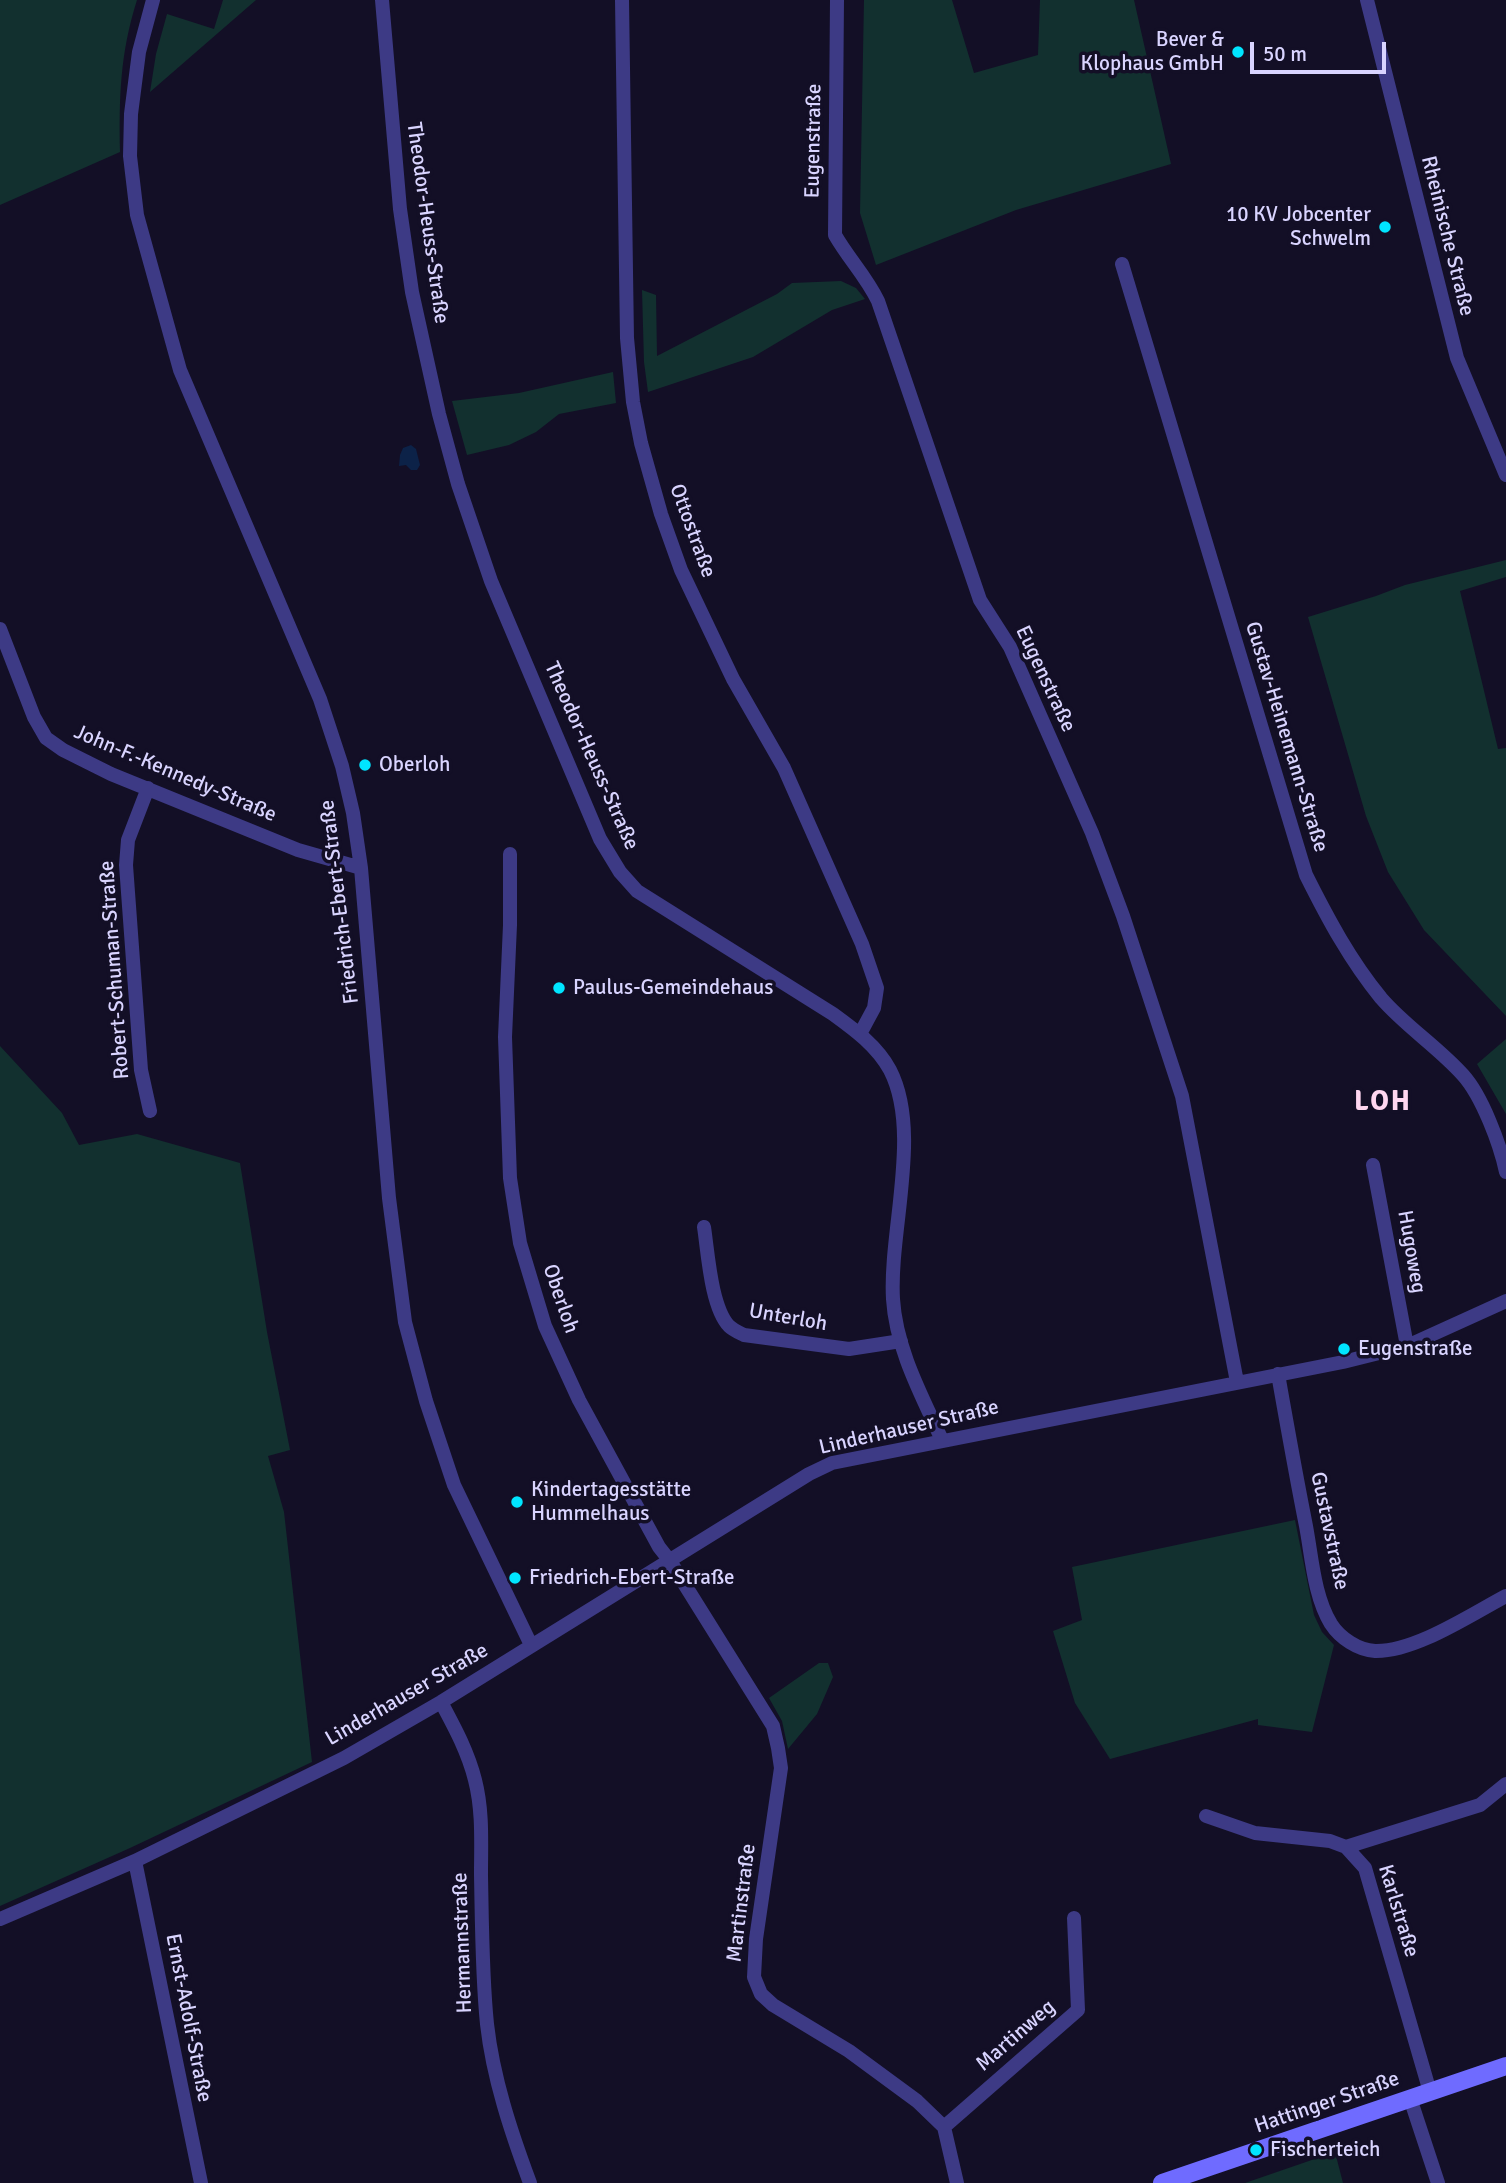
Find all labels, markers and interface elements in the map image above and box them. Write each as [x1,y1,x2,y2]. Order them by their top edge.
place label: Bever & Klophaus GmbH [1081,27,1224,77]
scale bar [1254,28,1390,72]
text: 50 m [1263,41,1307,67]
marker: Bever & Klophaus GmbH [1230,44,1246,60]
street label: Eugenstraße [800,83,828,199]
street label: Theodor-Heuss-Straße [400,121,454,325]
street label: Rheinische Straße [1415,153,1479,319]
place label: 10 KV Jobcenter Schwelm [1226,202,1371,252]
marker: 10 KV Jobcenter Schwelm [1377,219,1393,235]
street label: Ottostraße [663,481,721,581]
street label: Gustav-Heinemann-Straße [1239,619,1333,855]
street label: Eugenstraße [1009,622,1081,736]
street label: Theodor-Heuss-Straße [538,658,644,854]
street label: John-F.-Kennedy-Straße [70,720,280,828]
place label: Oberloh [379,752,450,778]
marker: Oberloh [357,757,373,773]
street label: Friedrich-Ebert-Straße [315,798,365,1006]
street label: Robert-Schuman-Straße [95,860,135,1080]
place label: Paulus-Gemeindehaus [573,975,773,1001]
marker: Paulus-Gemeindehaus [551,980,567,996]
district label: LOH [1354,1086,1412,1120]
street label: Hugoweg [1391,1208,1431,1296]
street label: Oberloh [536,1261,584,1337]
street label: Unterloh [747,1299,829,1337]
place label: Eugenstraße [1358,1336,1473,1362]
marker: Eugenstraße [1336,1341,1352,1357]
street label: Linderhauser Straße [817,1395,1001,1461]
street label: Gustavstraße [1304,1470,1354,1592]
place label: Kindertagesstätte Hummelhaus [531,1477,691,1527]
marker: Kindertagesstätte Hummelhaus [509,1494,525,1510]
place label: Friedrich-Ebert-Straße [529,1565,735,1591]
marker: Friedrich-Ebert-Straße [507,1570,523,1586]
street label: Linderhauser Straße [321,1638,493,1752]
street label: Martinstraße [722,1842,762,1964]
street label: Karlstraße [1372,1862,1424,1960]
street label: Hermannstraße [448,1872,478,2014]
street label: Ernst-Adolf-Straße [159,1932,217,2104]
street label: Martinweg [971,1995,1061,2077]
street label: Hattinger Straße [1251,2066,1403,2140]
place label: Fischerteich [1270,2137,1381,2163]
marker: Fischerteich [1248,2142,1264,2158]

